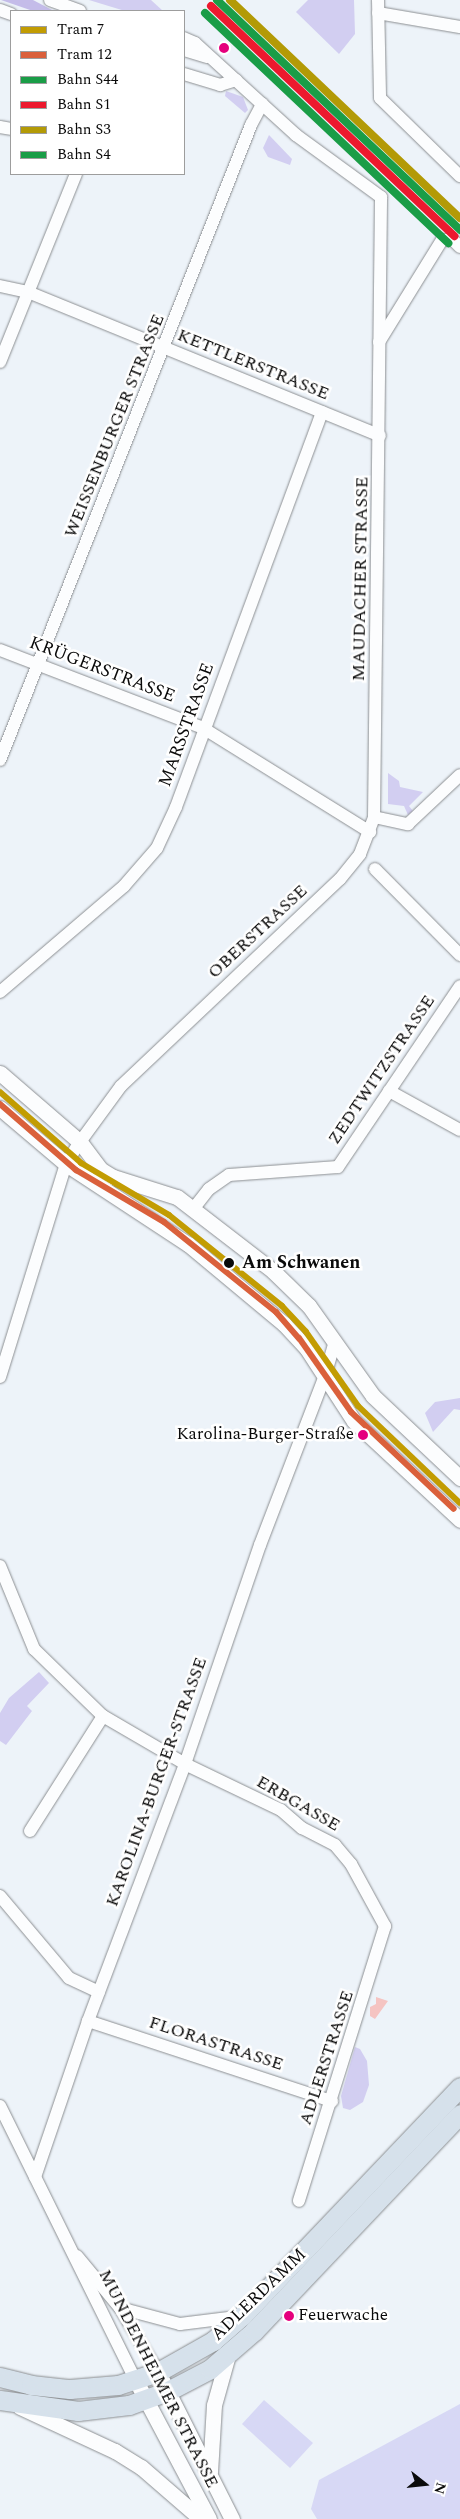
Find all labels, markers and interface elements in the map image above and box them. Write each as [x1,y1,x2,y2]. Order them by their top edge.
legend [10,10,185,175]
text: Tram 7 [57,18,104,41]
text: Tram 12 [57,43,112,66]
unlabelled marker [219,43,229,53]
text: Bahn S44 [57,68,118,91]
text: Bahn S1 [57,93,111,116]
text: Bahn S3 [57,118,111,141]
text: Bahn S4 [57,143,111,166]
street label: WEISSENBURGER STRASSE [60,311,170,541]
street label: KETTLERSTRASSE [174,325,332,405]
street label: MAUDACHER STRASSE [348,476,374,682]
street label: KRÜGERSTRASSE [26,632,178,708]
street label: MARSSTRASSE [155,660,219,790]
street label: OBERSTRASSE [204,880,312,984]
street label: ZEDTWITZSTRASSE [324,991,440,1149]
place label: Am Schwanen [242,1252,360,1274]
marker: Am Schwanen [220,1254,238,1272]
place label: Karolina-Burger-Straße [177,1425,354,1445]
marker: Karolina-Burger-Straße [358,1430,368,1440]
street label: KAROLINA-BURGER-STRASSE [102,1654,212,1910]
street label: ERBGASSE [252,1771,344,1837]
street label: ADLERSTRASSE [295,1988,359,2128]
street label: FLORASTRASSE [146,2012,286,2076]
street label: ADLERDAMM [207,2244,311,2346]
street label: MUNDENHEIMER STRASSE [93,2266,223,2492]
place label: Feuerwache [298,2306,388,2326]
marker: Feuerwache [284,2311,294,2321]
north arrow [400,2459,450,2509]
text: N [428,2480,452,2497]

